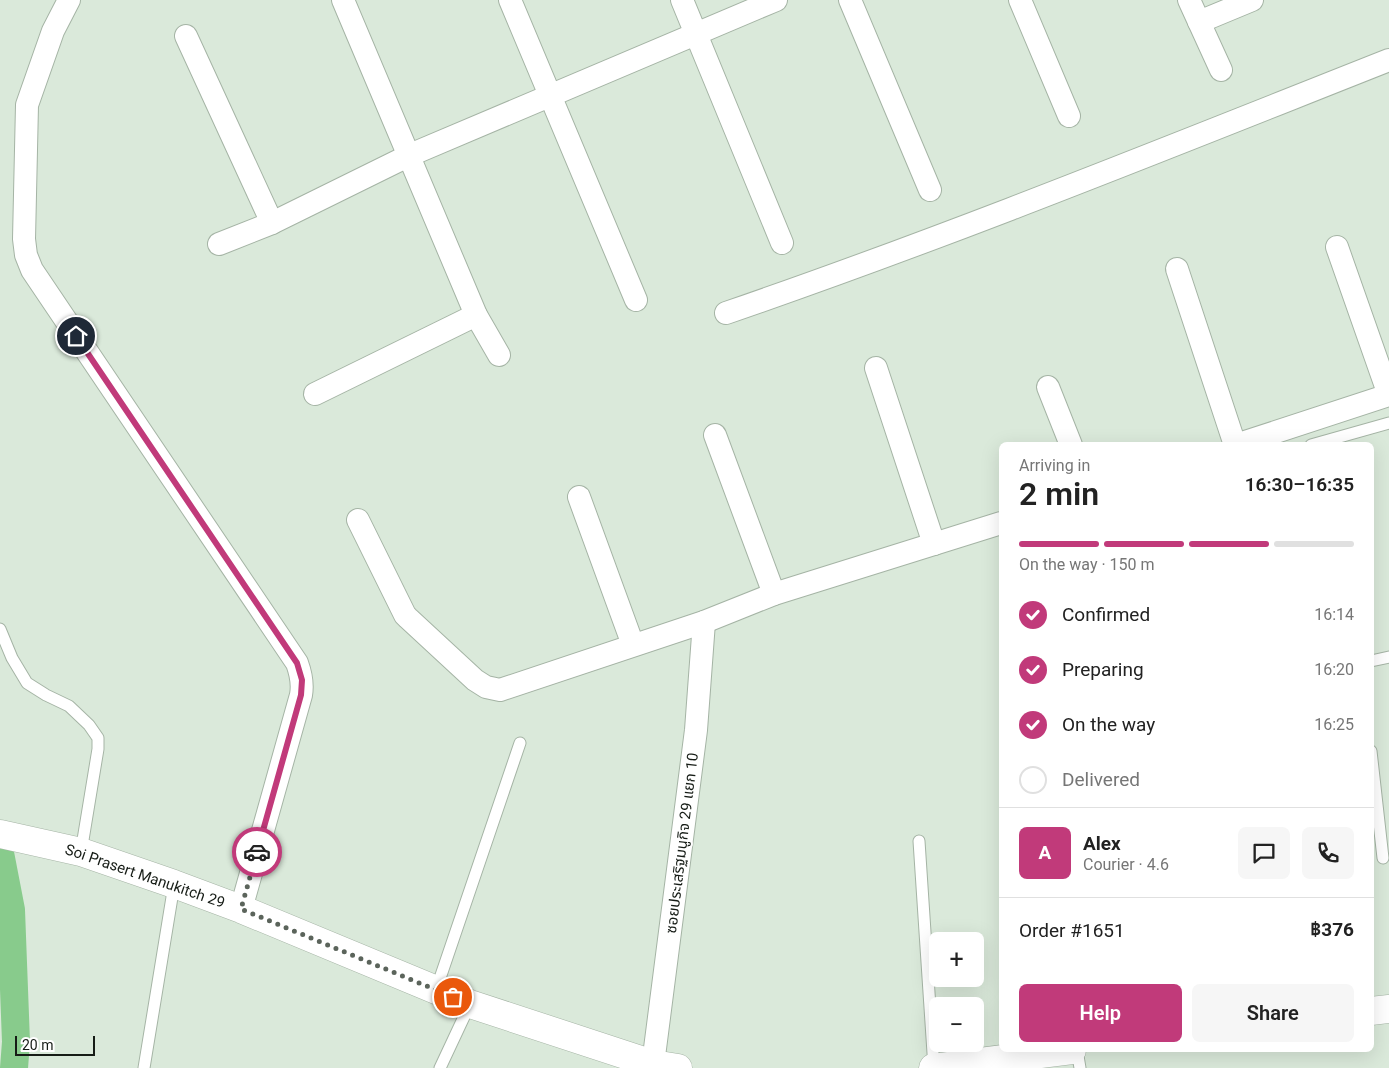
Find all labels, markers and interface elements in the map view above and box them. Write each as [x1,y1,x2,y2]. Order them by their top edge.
pin [55,315,97,357]
icon: home [62,322,90,350]
text: Arriving in [1019,456,1090,475]
text: 16:30–16:35 [1245,473,1354,496]
text: 2 min [1019,475,1099,513]
text: On the way · 150 m [1019,555,1155,574]
icon: check [1019,601,1047,629]
text: Confirmed [1062,603,1150,626]
text: 16:14 [1314,605,1354,624]
icon: check [1019,656,1047,684]
text: Preparing [1062,658,1144,681]
text: 16:20 [1314,660,1354,679]
icon: check [1019,711,1047,739]
text: On the way [1062,713,1155,736]
text: 16:25 [1314,715,1354,734]
street label: ซอยประเสริฐมนูกิจ 29 แยก 10 [662,752,702,934]
text: Delivered [1062,768,1140,791]
courier [232,827,282,877]
button: chat [1238,827,1290,879]
button: phone [1302,827,1354,879]
text: Alex [1083,832,1121,855]
icon: car [243,838,271,866]
street label: Soi Prasert Manukitch 29 [63,840,227,912]
text: A [1039,841,1051,864]
text: Courier · 4.6 [1083,855,1169,874]
text: ฿376 [1310,918,1354,941]
text: Order #1651 [1019,919,1125,942]
map controls [929,932,984,1052]
button: + [929,932,984,987]
pin [432,976,474,1018]
icon: bag [439,983,467,1011]
button: Help [1019,984,1182,1042]
button: Share [1192,984,1354,1042]
button: − [929,997,984,1052]
scale bar [15,1033,95,1056]
text: 20 m [22,1037,54,1053]

